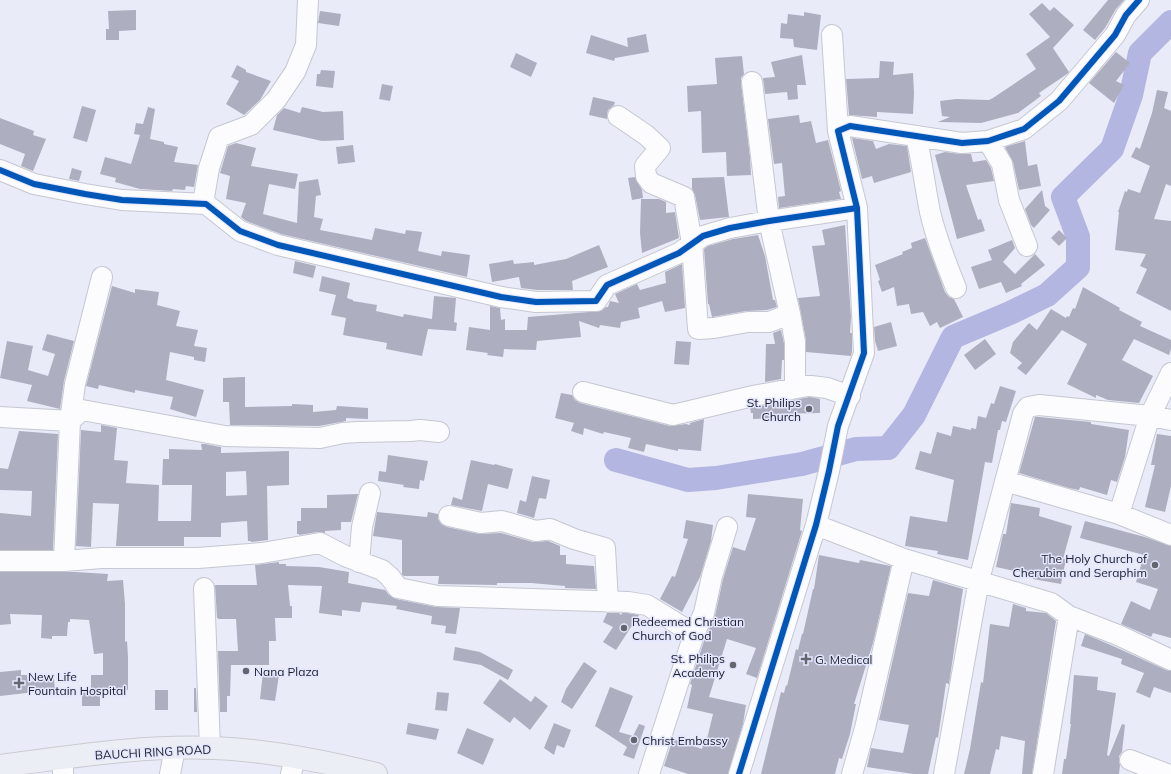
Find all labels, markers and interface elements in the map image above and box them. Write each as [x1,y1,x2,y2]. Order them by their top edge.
place label: St. Philips Church [747,395,801,424]
marker: St. Philips Church [804,404,814,414]
place label: The Holy Church of Cherubim and Seraphim [1013,551,1148,580]
marker: The Holy Church of Cherubim and Seraphim [1150,560,1160,570]
place label: Redeemed Christian Church of God [632,614,744,643]
marker: Redeemed Christian Church of God [619,623,629,633]
place label: St. Philips Academy [671,651,726,680]
place label: G. Medical [815,652,872,667]
marker: G. Medical [800,653,812,665]
marker: St. Philips Academy [728,660,738,670]
place label: Nana Plaza [254,664,319,679]
marker: Nana Plaza [241,666,251,676]
place label: New Life Fountain Hospital [28,669,126,698]
marker: New Life Fountain Hospital [13,677,25,689]
place label: Christ Embassy [642,733,728,748]
marker: Christ Embassy [629,735,639,745]
street label: BAUCHI RING ROAD [94,741,212,763]

